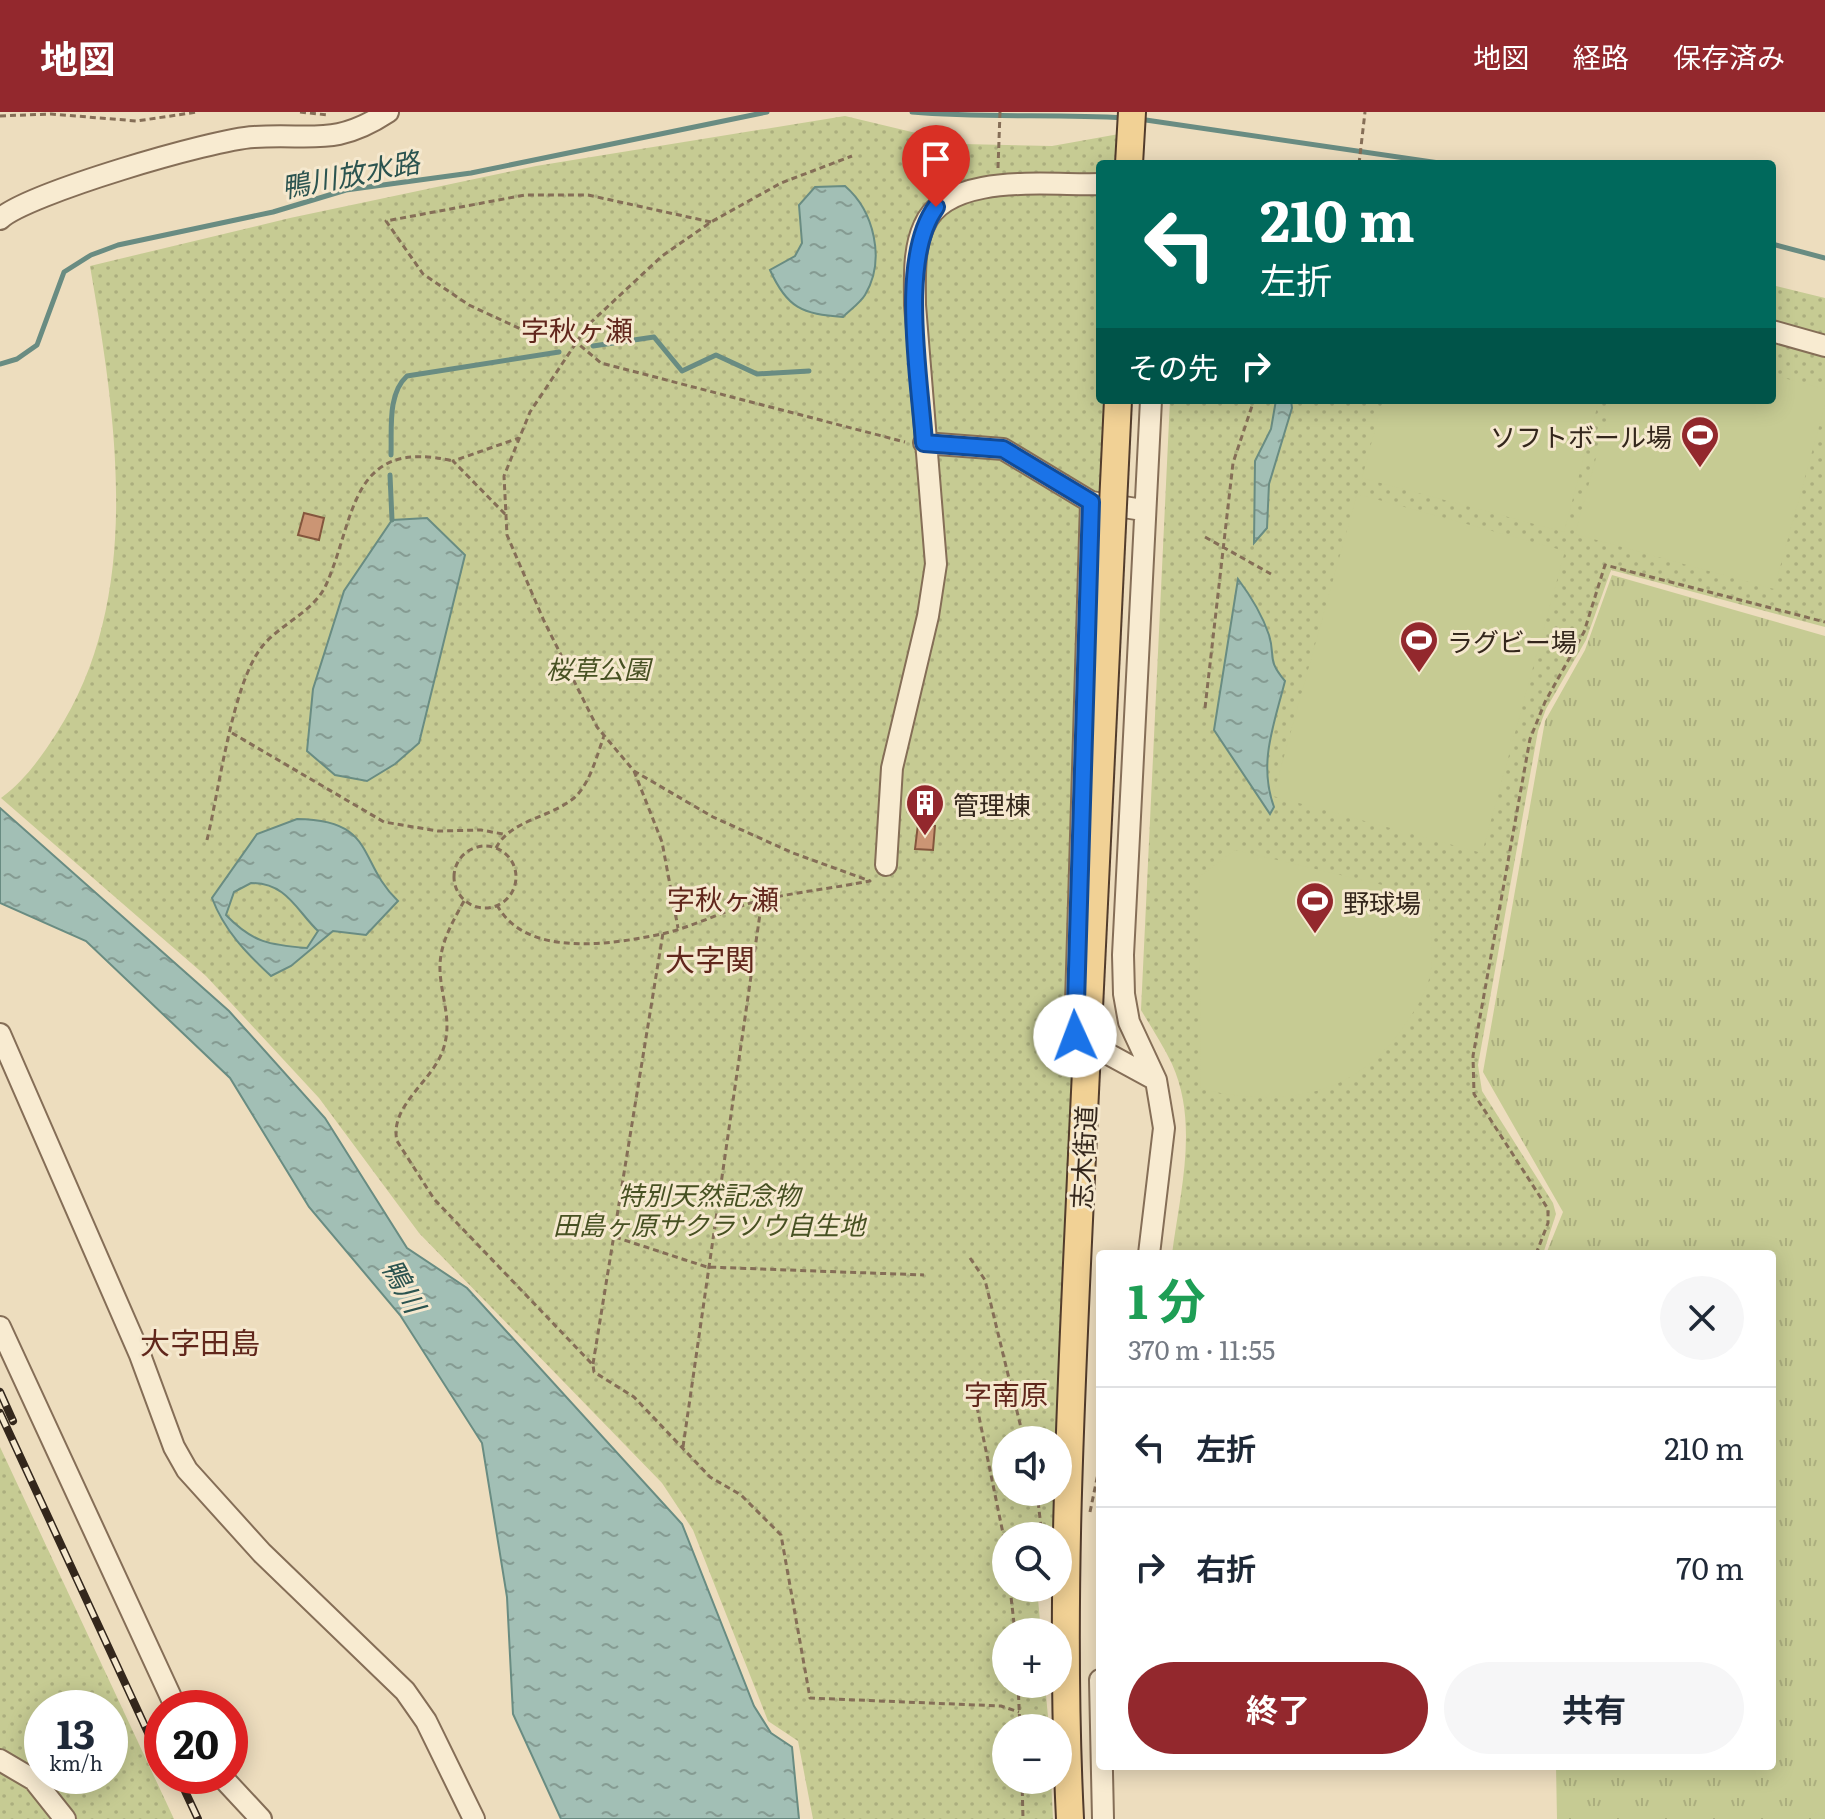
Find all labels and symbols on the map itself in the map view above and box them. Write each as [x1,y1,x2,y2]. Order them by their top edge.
pin [902,125,970,207]
water label: 鴨川放水路 [277,139,425,207]
district label: 字秋ヶ瀬 [521,308,633,350]
sports icon: ソフトボール場 [1679,414,1721,469]
place label: ソフトボール場 [1490,416,1672,455]
sports icon: ラグビー場 [1398,619,1440,674]
place label: ラグビー場 [1447,621,1577,660]
park label: 桜草公園 [546,648,654,687]
building icon: 管理棟 [904,782,946,837]
place label: 管理棟 [953,784,1031,823]
district label: 字秋ヶ瀬 [667,877,779,919]
sports icon: 野球場 [1294,880,1336,935]
place label: 野球場 [1343,882,1421,921]
district label: 大字関 [665,936,755,980]
position arrow [1033,994,1117,1078]
street label: 志木街道 [1060,1104,1104,1210]
park label: 特別天然記念物 田島ヶ原サクラソウ自生地 [553,1174,868,1243]
water label: 鴨川 [373,1250,438,1322]
district label: 大字田島 [140,1319,260,1363]
district label: 字南原 [964,1372,1048,1414]
speed limit sign: 20 [144,1690,248,1794]

